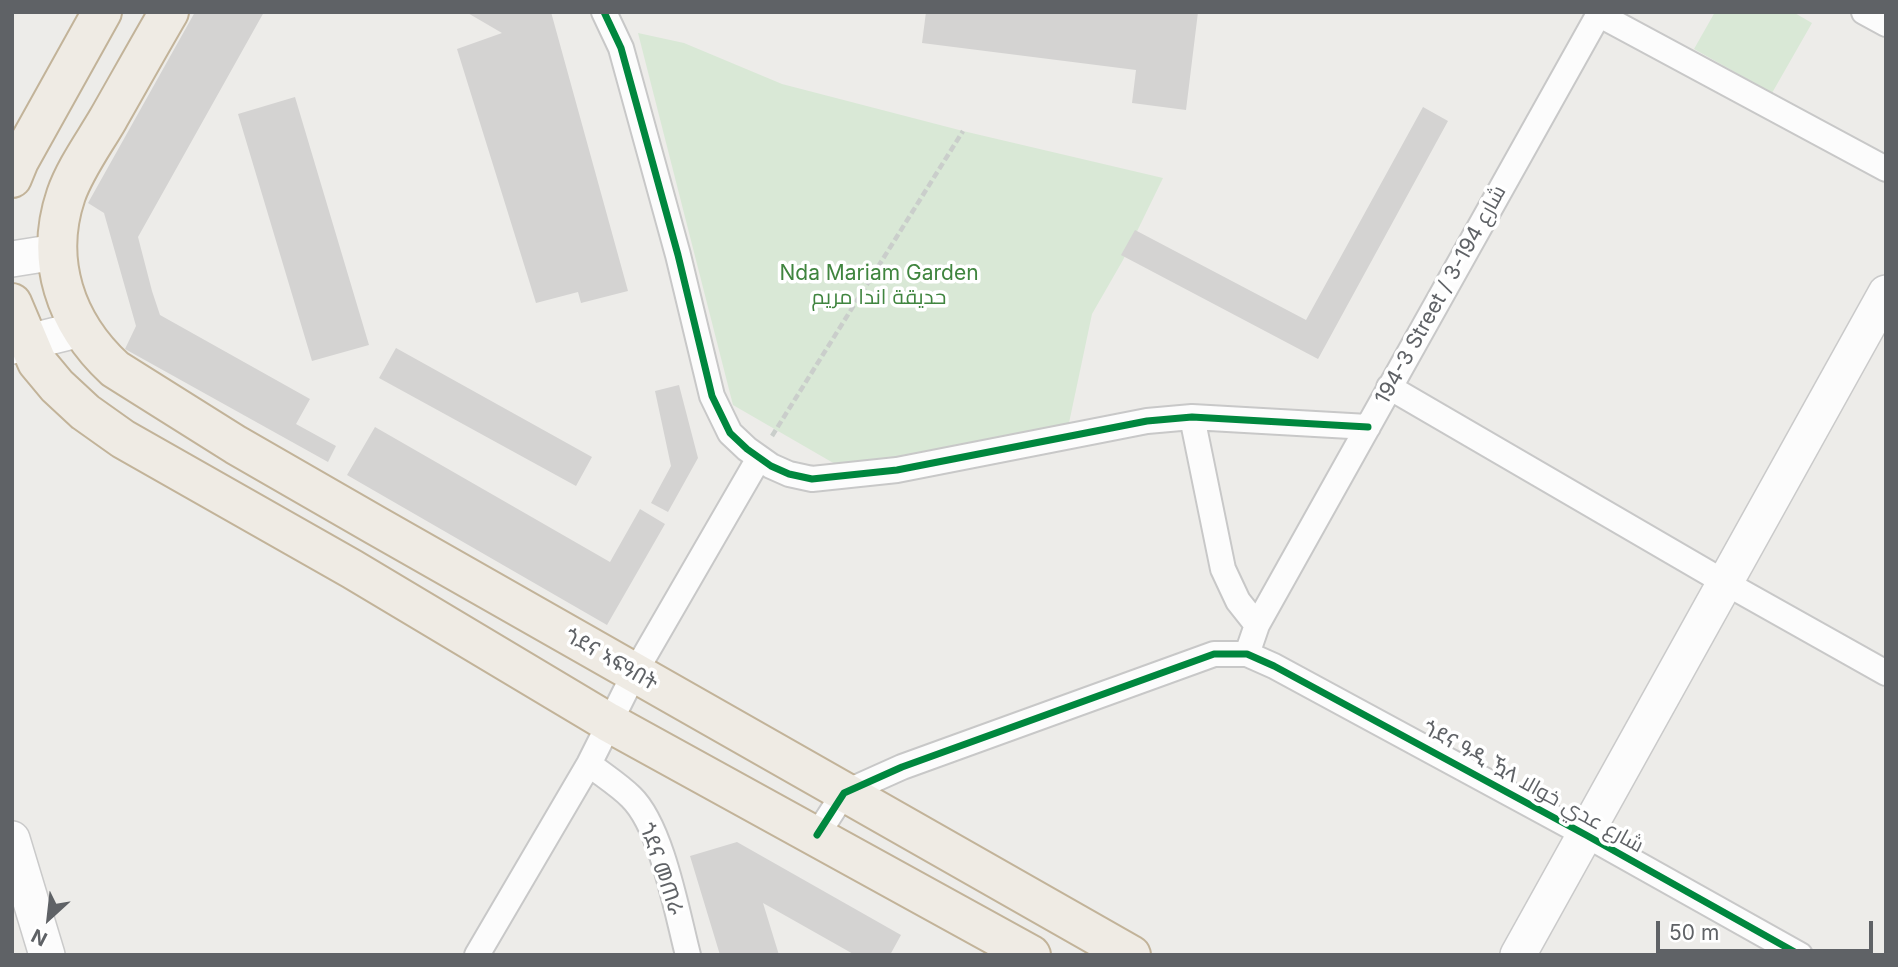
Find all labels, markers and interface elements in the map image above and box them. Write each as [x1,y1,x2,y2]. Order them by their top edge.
street label: 194-3 Street / شارع 194-3 [1370,181,1512,409]
park label: Nda Mariam Garden حديقة اندا مريم [779,261,979,311]
street label: ጎደና ኣፍዓበት [560,623,662,697]
street label: ጎደና ዓዲ ዃላ شارع عدي خوالا [1418,716,1648,858]
street label: ጎደና መጠራ [633,820,689,918]
north arrow [14,883,84,953]
scale bar [1660,908,1877,952]
text: 50 m [1669,920,1719,945]
text: N [28,924,51,951]

